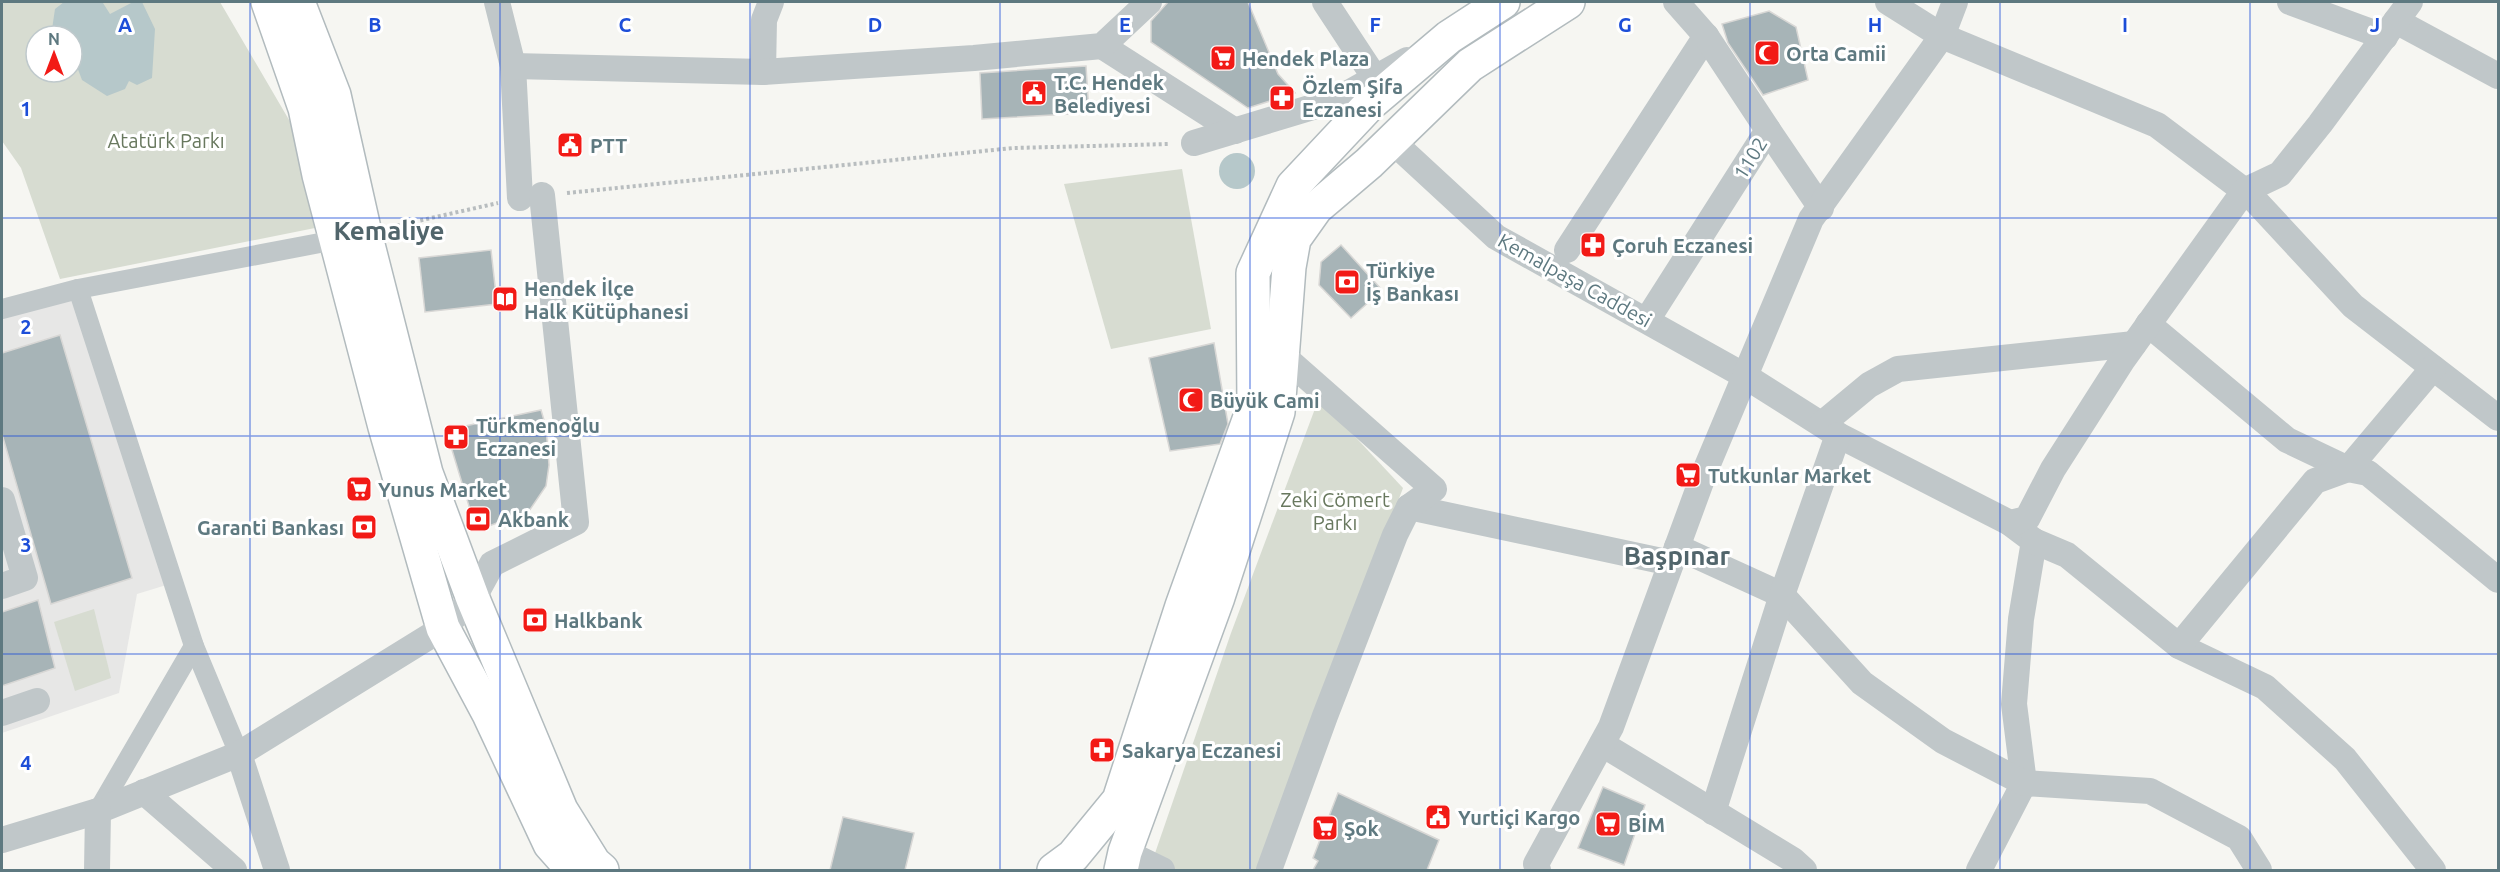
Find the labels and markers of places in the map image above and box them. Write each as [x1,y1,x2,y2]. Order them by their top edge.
mosque icon: Orta Camii [1752,38,1782,68]
place label: Orta Camii [1786,42,1886,65]
supermarket icon: Hendek Plaza [1208,43,1238,73]
place label: Hendek Plaza [1242,47,1369,70]
place label: T.C. Hendek Belediyesi [1054,71,1164,117]
place label: Özlem Şifa Eczanesi [1302,75,1403,121]
public building icon: T.C. Hendek Belediyesi [1019,78,1049,108]
pharmacy icon: Özlem Şifa Eczanesi [1267,83,1297,113]
public building icon: PTT [555,130,585,160]
place label: PTT [590,134,627,157]
pharmacy icon: Çoruh Eczanesi [1578,230,1608,260]
place label: Çoruh Eczanesi [1612,234,1753,257]
place label: Türkiye İş Bankası [1366,259,1459,305]
bank icon: Türkiye İş Bankası [1332,267,1362,297]
place label: Hendek İlçe Halk Kütüphanesi [524,277,689,323]
library icon: Hendek İlçe Halk Kütüphanesi [490,284,520,314]
mosque icon: Büyük Cami [1176,385,1206,415]
place label: Büyük Cami [1210,389,1320,412]
place label: Türkmenoğlu Eczanesi [476,414,600,460]
pharmacy icon: Türkmenoğlu Eczanesi [441,422,471,452]
supermarket icon: Tutkunlar Market [1673,460,1703,490]
place label: Tutkunlar Market [1708,464,1872,487]
supermarket icon: Yunus Market [344,474,374,504]
place label: Yunus Market [378,478,507,501]
bank icon: Akbank [463,504,493,534]
place label: Akbank [498,508,569,531]
bank icon: Garanti Bankası [349,512,379,542]
place label: Garanti Bankası [197,516,344,539]
bank icon: Halkbank [520,605,550,635]
place label: Halkbank [554,609,642,632]
pharmacy icon: Sakarya Eczanesi [1087,735,1117,765]
place label: Sakarya Eczanesi [1122,739,1281,762]
public building icon: Yurtiçi Kargo [1423,802,1453,832]
place label: Yurtiçi Kargo [1458,806,1580,829]
supermarket icon: BİM [1593,809,1623,839]
supermarket icon: Şok [1310,813,1340,843]
place label: BİM [1628,813,1665,836]
place label: Şok [1344,817,1379,840]

